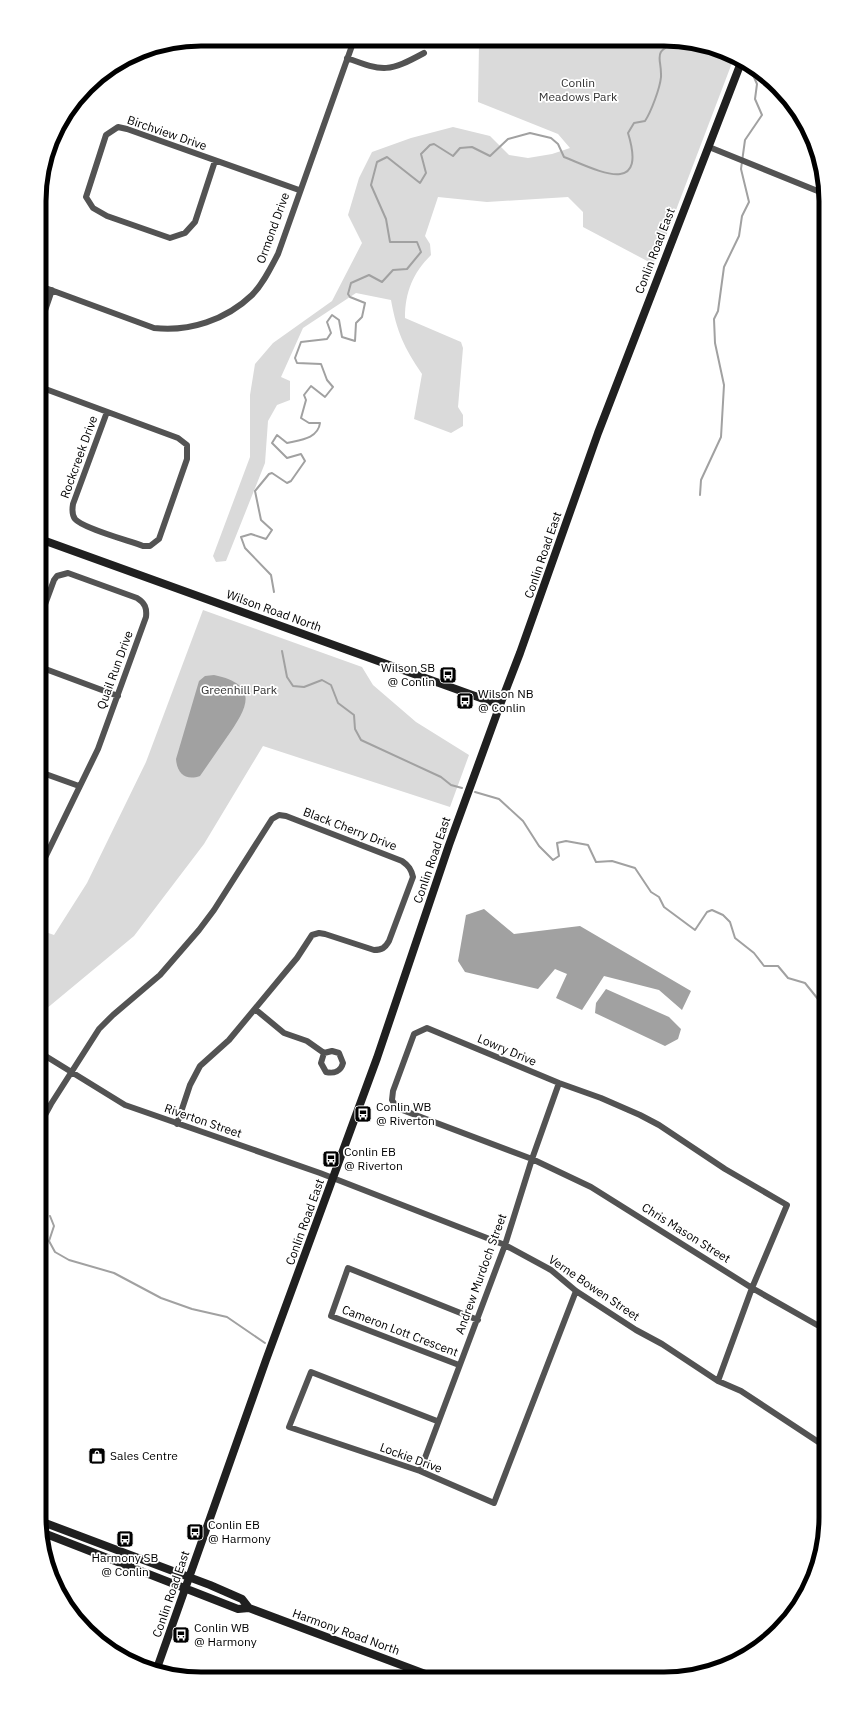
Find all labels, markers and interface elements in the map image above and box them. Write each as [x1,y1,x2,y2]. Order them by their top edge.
park label: Conlin Meadows Park [539,75,618,104]
street label: Birchview Drive [125,112,209,153]
street label: Ormond Drive [253,190,292,265]
street label: Conlin Road East [631,206,678,296]
street label: Rockcreek Drive [57,413,101,500]
street label: Conlin Road East [521,510,564,600]
street label: Wilson Road North [224,586,324,635]
street label: Quail Run Drive [93,628,136,711]
place label: Wilson SB @ Conlin [381,660,435,689]
bus stop icon: Wilson SB @ Conlin [438,665,458,685]
park label: Greenhill Park [201,682,278,697]
place label: Wilson NB @ Conlin [478,686,534,715]
bus stop icon: Wilson NB @ Conlin [455,691,475,711]
street label: Black Cherry Drive [301,804,400,853]
street label: Conlin Road East [410,815,453,905]
street label: Lowry Drive [475,1030,539,1069]
place label: Conlin WB @ Riverton [376,1099,435,1128]
street label: Riverton Street [162,1100,244,1141]
bus stop icon: Conlin WB @ Riverton [353,1104,373,1124]
place label: Conlin EB @ Riverton [344,1144,403,1173]
bus stop icon: Conlin EB @ Riverton [321,1149,341,1169]
street label: Conlin Road East [282,1177,327,1267]
street label: Chris Mason Street [639,1199,733,1266]
street label: Andrew Murdoch Street [452,1211,509,1336]
street label: Verne Bowen Street [546,1251,643,1324]
street label: Cameron Lott Crescent [340,1301,460,1360]
street label: Lockie Drive [378,1439,445,1476]
shop icon: Sales Centre [87,1446,107,1466]
place label: Sales Centre [110,1448,178,1463]
place label: Conlin EB @ Harmony [208,1517,271,1546]
bus stop icon: Conlin EB @ Harmony [185,1522,205,1542]
bus stop icon: Harmony SB @ Conlin [115,1529,135,1549]
street label: Conlin Road East [149,1549,192,1639]
place label: Harmony SB @ Conlin [92,1550,159,1579]
street label: Harmony Road North [290,1605,402,1658]
place label: Conlin WB @ Harmony [194,1620,257,1649]
bus stop icon: Conlin WB @ Harmony [171,1625,191,1645]

